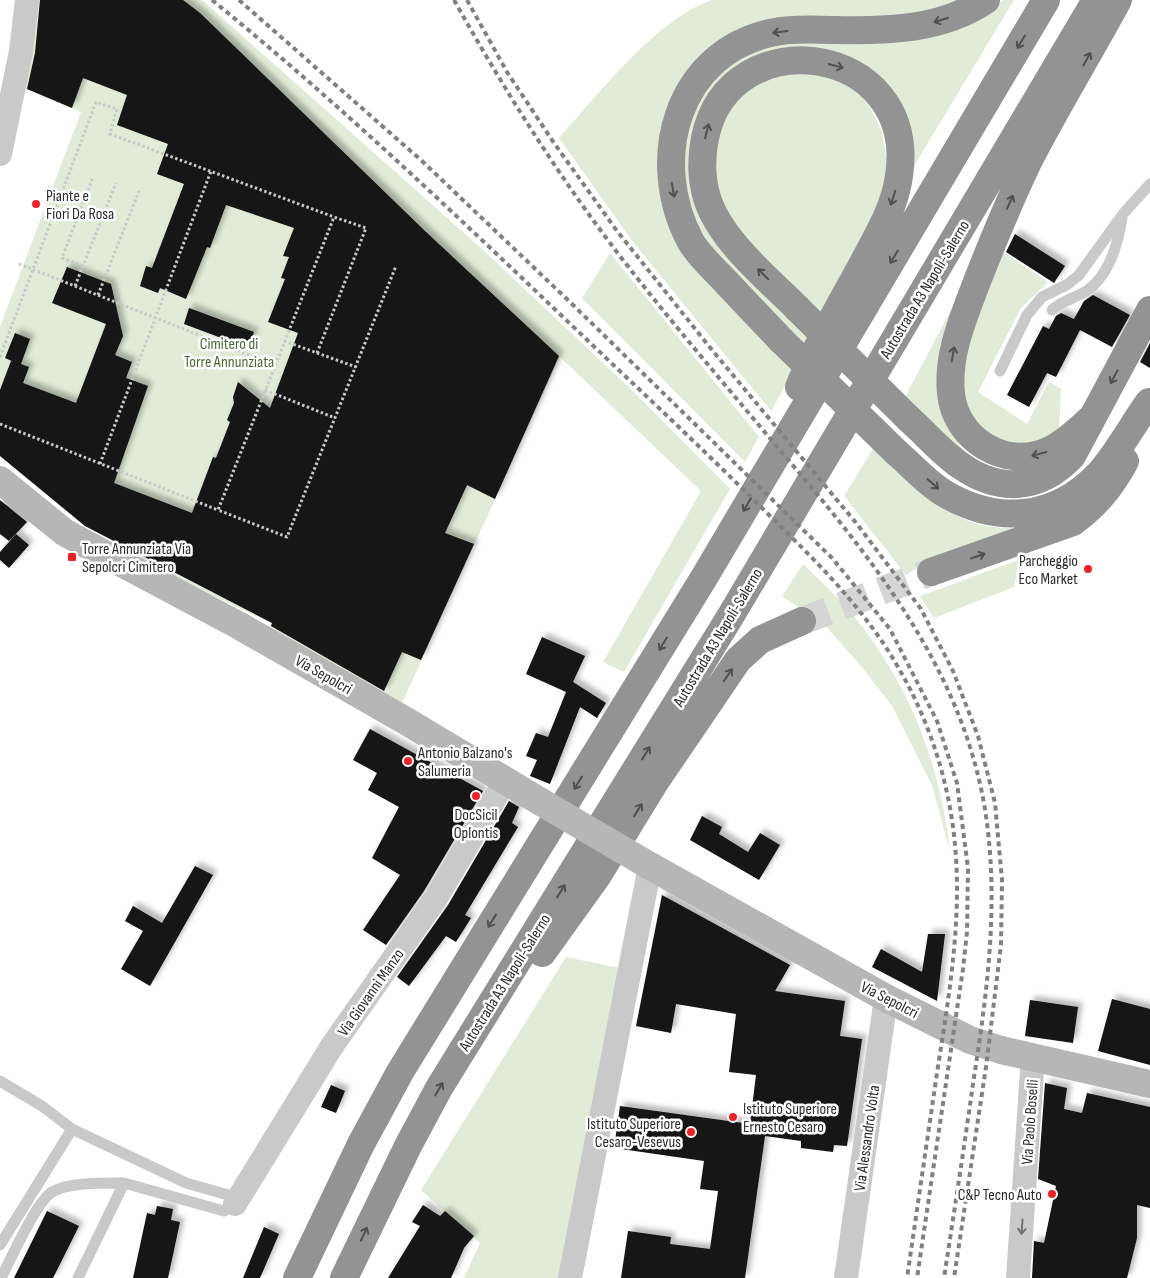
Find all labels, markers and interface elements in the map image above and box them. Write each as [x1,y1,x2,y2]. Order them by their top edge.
one-way arrow [933,15,949,25]
one-way arrow [773,27,789,37]
one-way arrow [1016,34,1026,48]
one-way arrow [1082,52,1092,67]
one-way arrow [827,62,843,71]
one-way arrow [703,124,713,140]
one-way arrow [668,181,678,197]
place label: Piante e Fiori Da Rosa [46,187,114,224]
one-way arrow [888,190,898,206]
one-way arrow [1006,195,1016,210]
marker: Piante e Fiori Da Rosa [30,198,42,210]
street label: Autostrada A3 Napoli-Salerno [876,217,974,363]
one-way arrow [888,249,898,263]
one-way arrow [757,268,769,280]
park label: Cimitero di Torre Annunziata [184,335,274,372]
one-way arrow [949,347,959,363]
one-way arrow [1109,369,1118,384]
one-way arrow [1031,450,1047,459]
one-way arrow [926,478,939,490]
one-way arrow [741,498,751,512]
place label: Torre Annunziata Via Sepolcri Cimitero [82,540,191,577]
marker: Torre Annunziata Via Sepolcri Cimitero [66,551,78,563]
one-way arrow [969,551,985,560]
place label: Parcheggio Eco Market [1019,552,1078,589]
marker: Parcheggio Eco Market [1082,563,1094,575]
street label: Autostrada A3 Napoli-Salerno [669,565,767,711]
one-way arrow [657,637,667,651]
street label: Via Sepolcri [292,652,355,699]
one-way arrow [723,668,733,682]
place label: Antonio Balzano's Salumeria [417,744,513,781]
one-way arrow [641,746,651,760]
marker: Antonio Balzano's Salumeria [402,755,414,767]
one-way arrow [572,776,583,790]
marker: DocSicil Oplontis [470,790,482,802]
one-way arrow [633,804,643,818]
place label: DocSicil Oplontis [454,806,499,843]
one-way arrow [556,885,566,899]
street label: Autostrada A3 Napoli-Salerno [455,911,555,1056]
one-way arrow [487,914,497,928]
street label: Via Giovanni Manzo [334,945,408,1040]
street label: Via Sepolcri [857,978,921,1023]
street label: Via Paolo Boselli [1018,1079,1043,1165]
one-way arrow [434,1082,444,1097]
street label: Via Alessandro Volta [851,1084,884,1193]
place label: Istituto Superiore Ernesto Cesaro [743,1100,837,1137]
marker: Istituto Superiore Ernesto Cesaro [727,1111,739,1123]
place label: Istituto Superiore Cesaro-Vesevus [587,1115,681,1152]
marker: Istituto Superiore Cesaro-Vesevus [685,1126,697,1138]
place label: C&P Tecno Auto [958,1186,1042,1205]
marker: C&P Tecno Auto [1046,1188,1058,1200]
one-way arrow [1017,1218,1026,1234]
one-way arrow [360,1226,370,1241]

